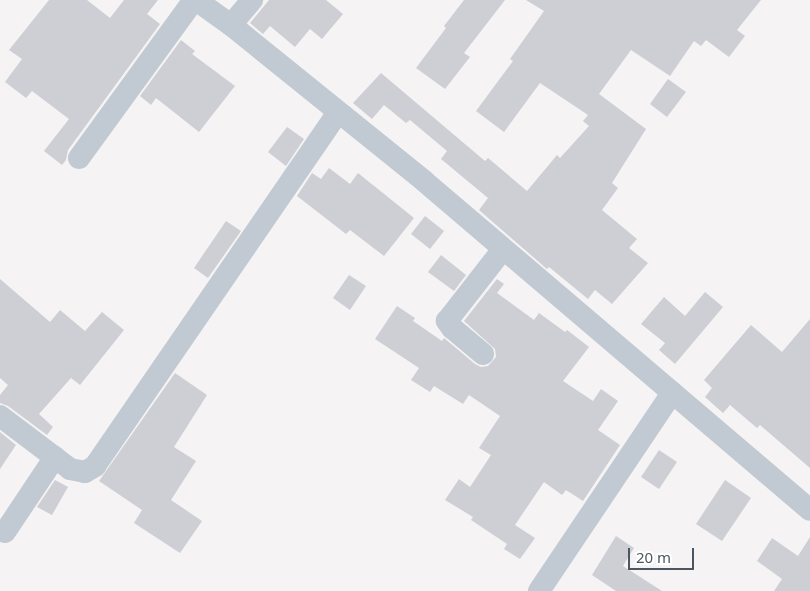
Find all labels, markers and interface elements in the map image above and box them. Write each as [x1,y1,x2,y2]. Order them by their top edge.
scale bar [630,538,696,570]
text: 20 m [636,547,671,567]

